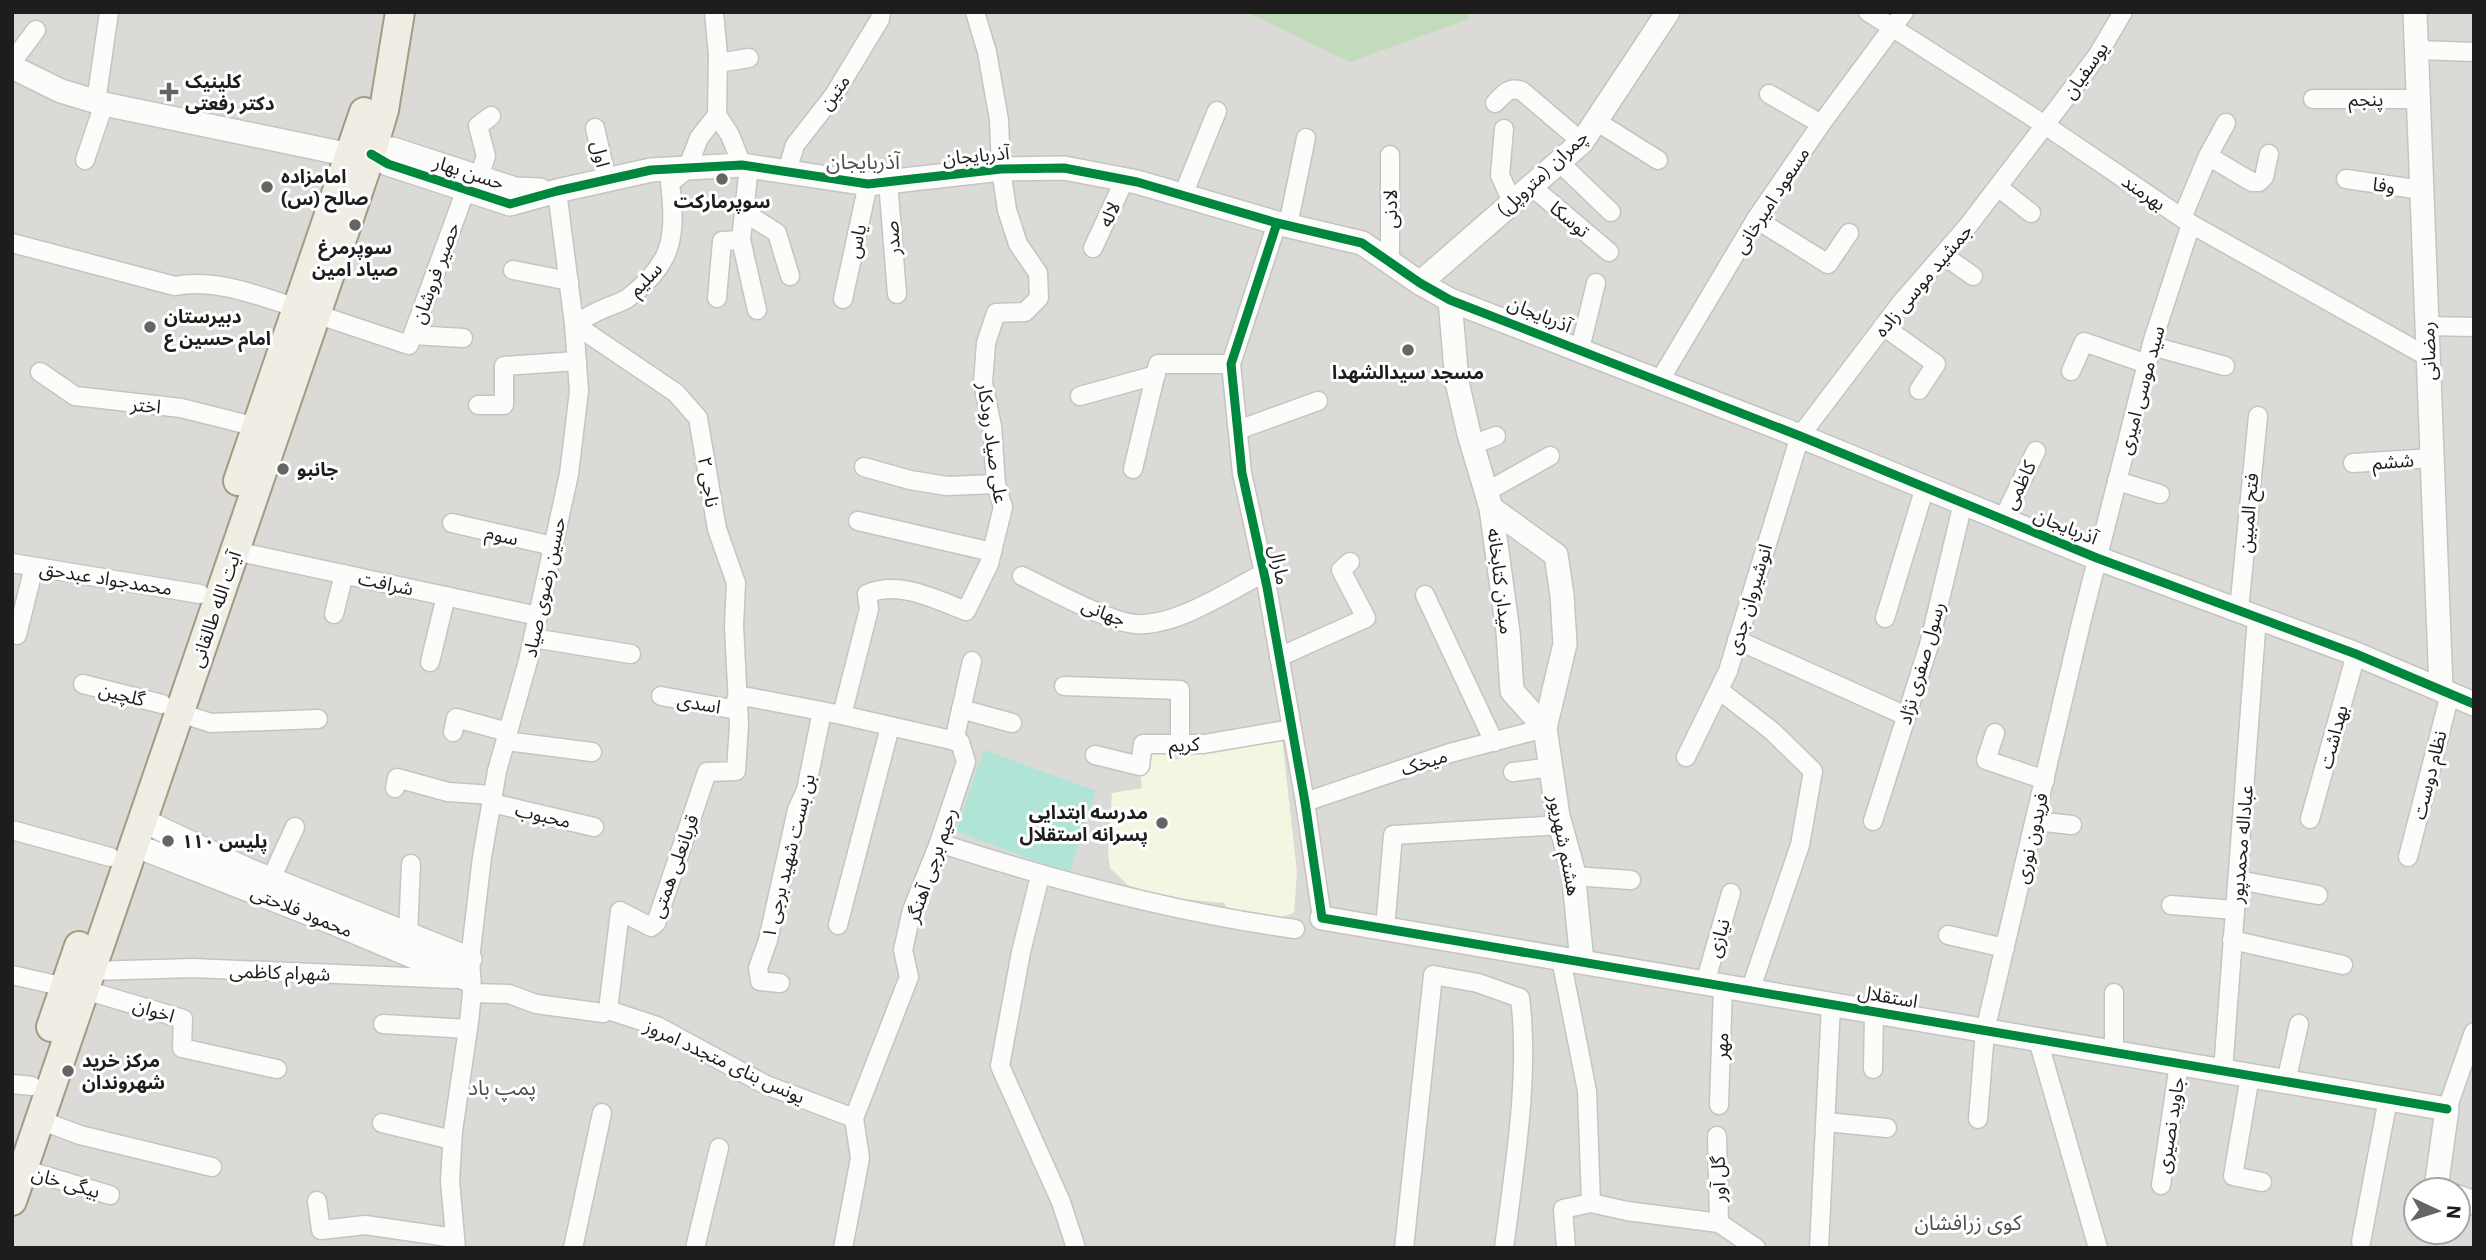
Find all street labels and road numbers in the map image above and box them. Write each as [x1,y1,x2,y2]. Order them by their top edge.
street label: یوسفیان [2057,37,2113,103]
street label: متین [813,70,855,114]
street label: پنجم [2349,87,2383,114]
street label: چمران (متروپل) [1491,124,1594,222]
street label: اول [586,139,616,169]
street label: آذربایجان [942,140,1012,170]
street label: مسعود امیرخانی [1728,142,1814,258]
street label: حسن بهار [430,149,507,195]
street label: بهرمند [2117,169,2171,215]
street label: وفا [2371,171,2397,199]
street label: لادنی [1378,189,1402,229]
street label: توسکا [1545,195,1595,243]
street label: لاله [1093,197,1125,231]
street label: حصیر فروشان [406,219,464,327]
street label: جمشید موسی زاده [1869,219,1977,341]
street label: صدر [879,220,905,257]
street label: یاس [841,222,871,260]
street label: سلیم [623,257,669,303]
street label: آذربایجان [1504,290,1577,338]
street label: رمضانی [2415,321,2441,381]
street label: سید موسی امیری [2112,323,2170,457]
street label: علی صیاد رودکار [972,380,1013,505]
street label: اختر [129,391,162,419]
street label: ششم [2371,448,2415,477]
street label: ناجی ۲ [693,455,725,509]
street label: کاظمی [1997,456,2042,513]
street label: فتح المبین [2233,472,2266,554]
street label: آذربایجان [2030,502,2103,550]
street label: حسین رضوی صیاد [517,515,571,659]
street label: سوم [483,520,521,553]
street label: میدان کتابخانه [1483,527,1519,635]
street label: انوشیروان جدی [1721,541,1777,657]
street label: مارال [1264,543,1296,587]
street label: آیت الله طالقانی [184,546,247,670]
street label: محمدجواد عبدحق [38,556,174,600]
street label: شرافت [356,565,416,601]
street label: جهانی [1078,592,1130,632]
street label: رسول صفری نژاد [1892,599,1950,727]
street label: گلچین [96,677,149,713]
street label: اسدی [675,687,723,719]
street label: بهداشت [2313,702,2353,772]
street label: نظام دوست [2406,728,2455,823]
street label: کریم [1168,731,1201,760]
street label: میخک [1398,743,1450,781]
street label: بن بست شهید برجی ۱ [756,771,820,941]
street label: عباداله محمدپور [2224,784,2259,905]
street label: فریدون نوری [2009,790,2053,886]
street label: هشتم شهریور [1540,791,1587,898]
street label: محبوب [513,797,573,833]
street label: رحیم برجی آهنگر [900,804,965,928]
street label: قربانعلی همتی [644,811,704,921]
street label: محمود فلاحتی [248,880,356,942]
street label: نیازی [1701,916,1735,960]
street label: شهرام کاظمی [229,958,331,989]
street label: استقلال [1856,979,1920,1013]
street label: اخوان [130,992,178,1028]
street label: یونس بنای متجدد امروز [640,1013,809,1109]
street label: مهر [1708,1032,1733,1061]
street label: جاوید نصیری [2151,1075,2189,1175]
street label: گل آور [1706,1155,1730,1203]
street label: بیگی خان [29,1161,103,1203]

